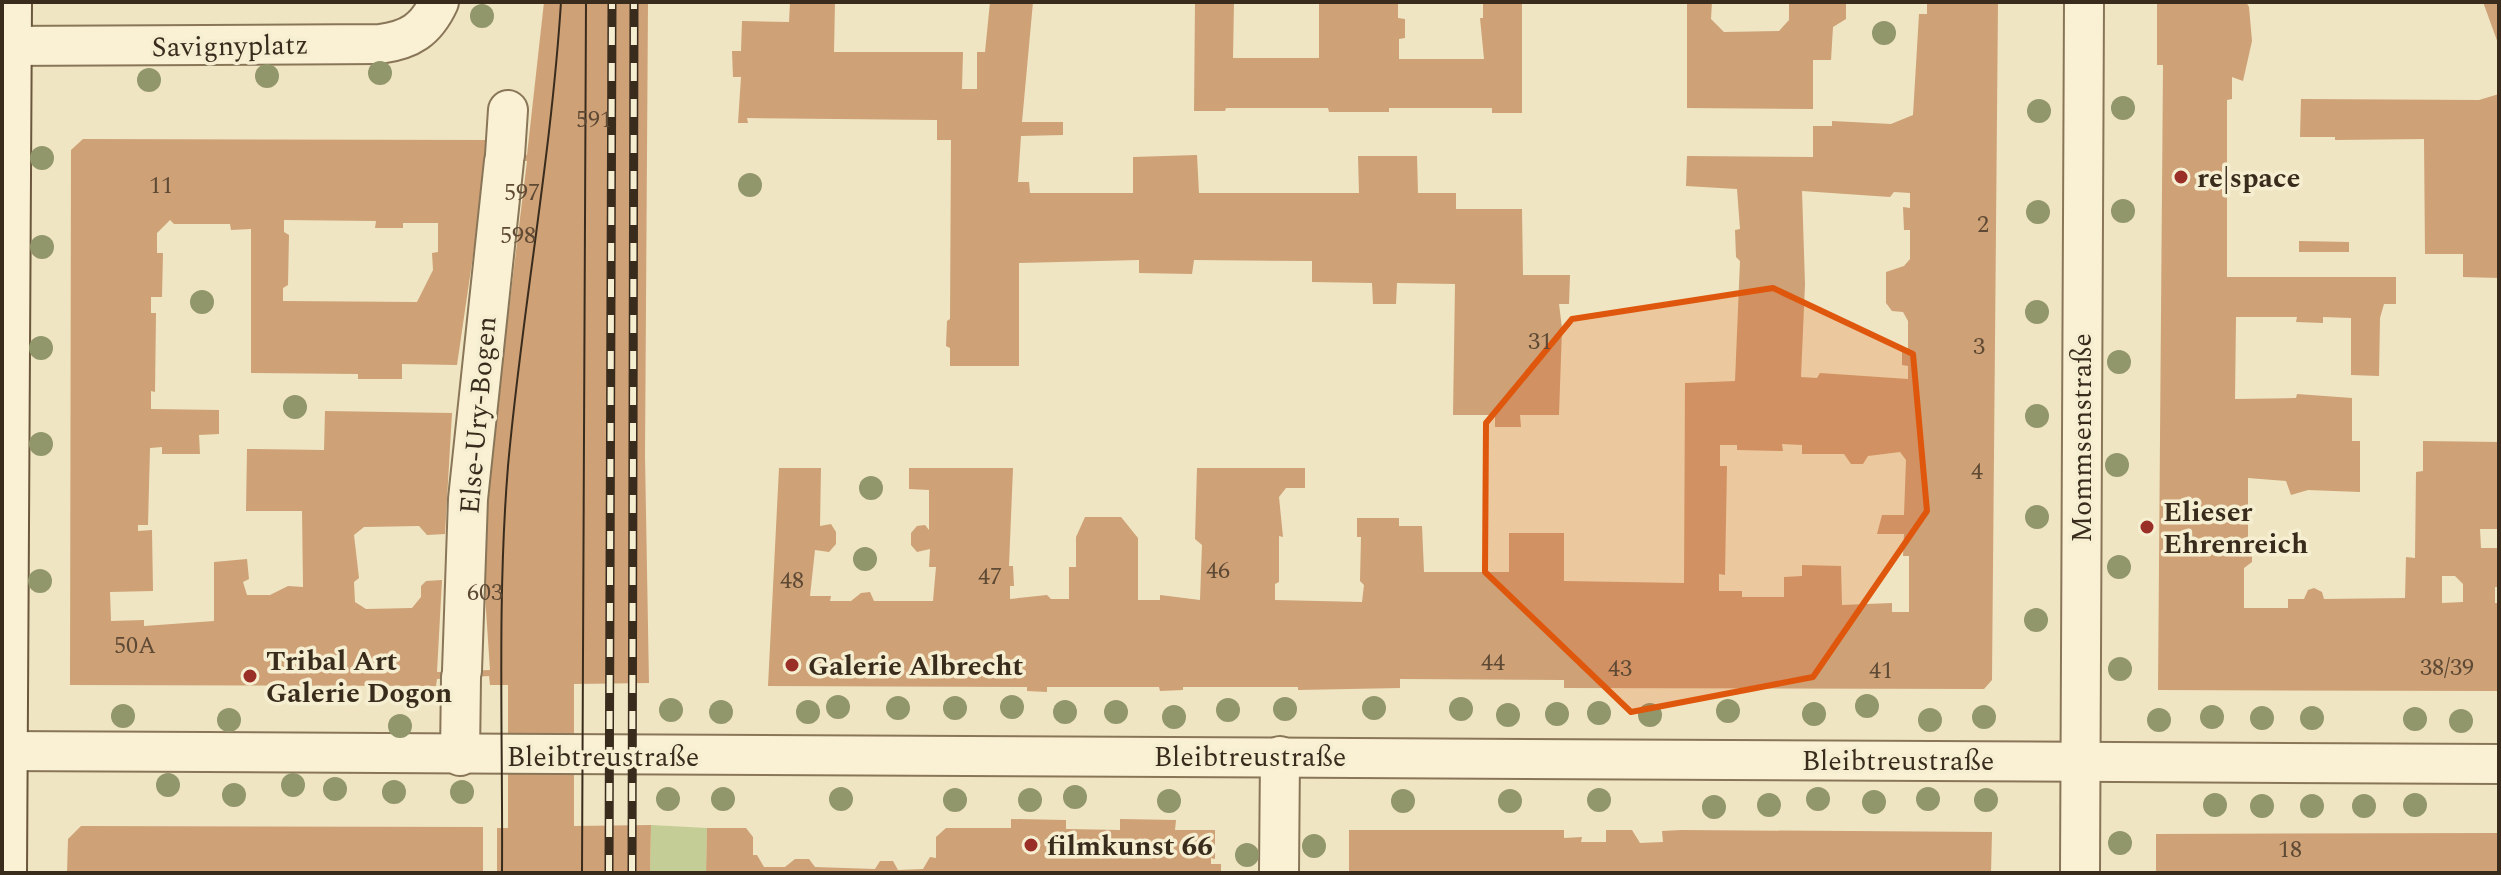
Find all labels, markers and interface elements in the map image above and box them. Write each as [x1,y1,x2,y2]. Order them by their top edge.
street label: Savignyplatz [151,24,309,69]
house number: 591 [576,102,612,138]
place label: re|space [2197,157,2300,200]
house number: 11 [149,168,173,204]
marker: re|space [2172,168,2190,186]
house number: 597 [504,175,540,211]
house number: 2 [1977,207,1989,243]
house number: 598 [500,218,536,254]
street label: Else-Ury-Bogen [448,314,509,516]
house number: 31 [1528,324,1552,360]
house number: 3 [1973,329,1985,365]
street label: Mommsenstraße [2061,333,2104,543]
house number: 4 [1971,454,1983,490]
place label: Elieser Ehrenreich [2163,491,2308,566]
marker: Elieser Ehrenreich [2138,518,2156,536]
house number: 46 [1206,553,1230,589]
house number: 47 [978,559,1002,595]
house number: 48 [780,563,804,599]
house number: 603 [467,575,503,611]
house number: 50A [114,628,156,664]
place label: Tribal Art Galerie Dogon [266,640,452,715]
place label: Galerie Albrecht [808,645,1024,688]
house number: 44 [1481,645,1505,681]
house number: 38/39 [2420,650,2474,686]
house number: 43 [1608,651,1632,687]
house number: 41 [1869,653,1893,689]
marker: Galerie Albrecht [783,656,801,674]
marker: Tribal Art Galerie Dogon [241,667,259,685]
street label: Bleibtreustraße [507,736,699,779]
street label: Bleibtreustraße [1154,736,1346,779]
street label: Bleibtreustraße [1802,740,1994,783]
place label: filmkunst 66 [1047,825,1213,868]
house number: 18 [2278,832,2302,868]
marker: filmkunst 66 [1022,836,1040,854]

